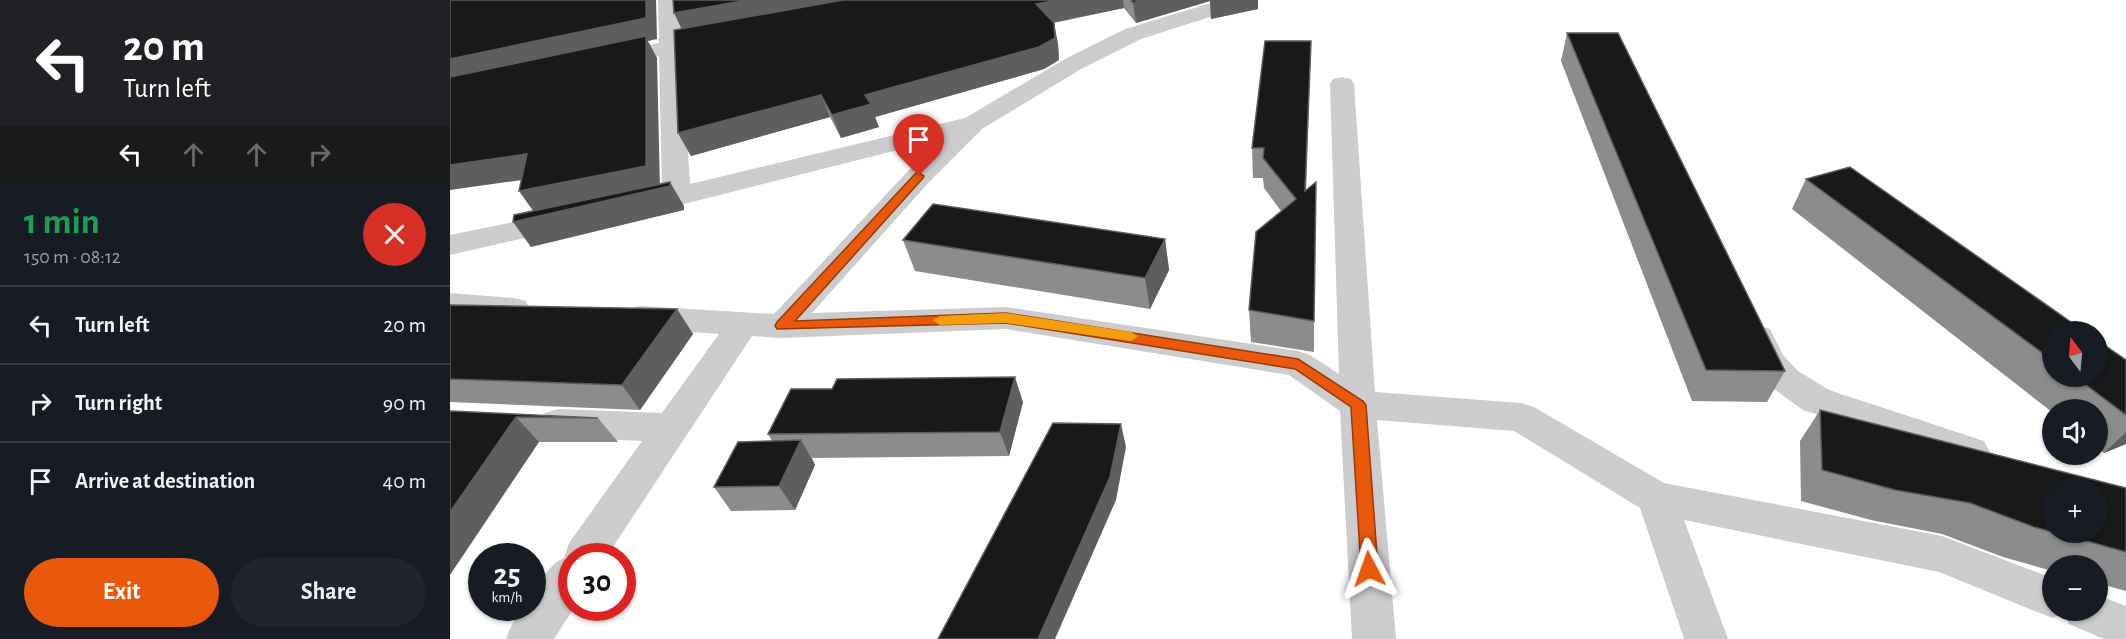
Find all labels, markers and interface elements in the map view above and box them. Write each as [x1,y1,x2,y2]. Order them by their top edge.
icon: left [24,24,102,102]
text: 20 m [123,26,205,68]
text: Turn left [123,75,211,102]
pin [893,114,944,176]
icon: arrive [902,123,935,156]
icon: left [114,138,147,171]
icon: ahead [177,138,210,171]
icon: ahead [240,138,273,171]
icon: right [303,138,336,171]
button: close [363,203,426,266]
text: 1 min [24,204,100,240]
text: 150 m · 08:12 [24,247,121,267]
icon: left [24,309,57,342]
text: Turn left [75,314,149,336]
text: 20 m [383,314,426,336]
north arrow [2042,321,2108,387]
map controls [2042,321,2108,621]
icon: right [24,387,57,420]
text: Turn right [75,392,162,414]
text: 90 m [383,392,426,414]
button: sound [2042,399,2108,465]
icon: arrive [24,465,57,498]
text: Arrive at destination [75,470,255,492]
text: 40 m [383,470,426,492]
button: + [2042,477,2108,543]
position arrow [1337,537,1401,601]
speed limit sign: 30 [558,543,636,621]
button: − [2042,555,2108,621]
button: Exit [24,558,219,627]
button: Share [231,558,426,627]
text: 25 [493,560,521,590]
text: km/h [492,590,522,605]

